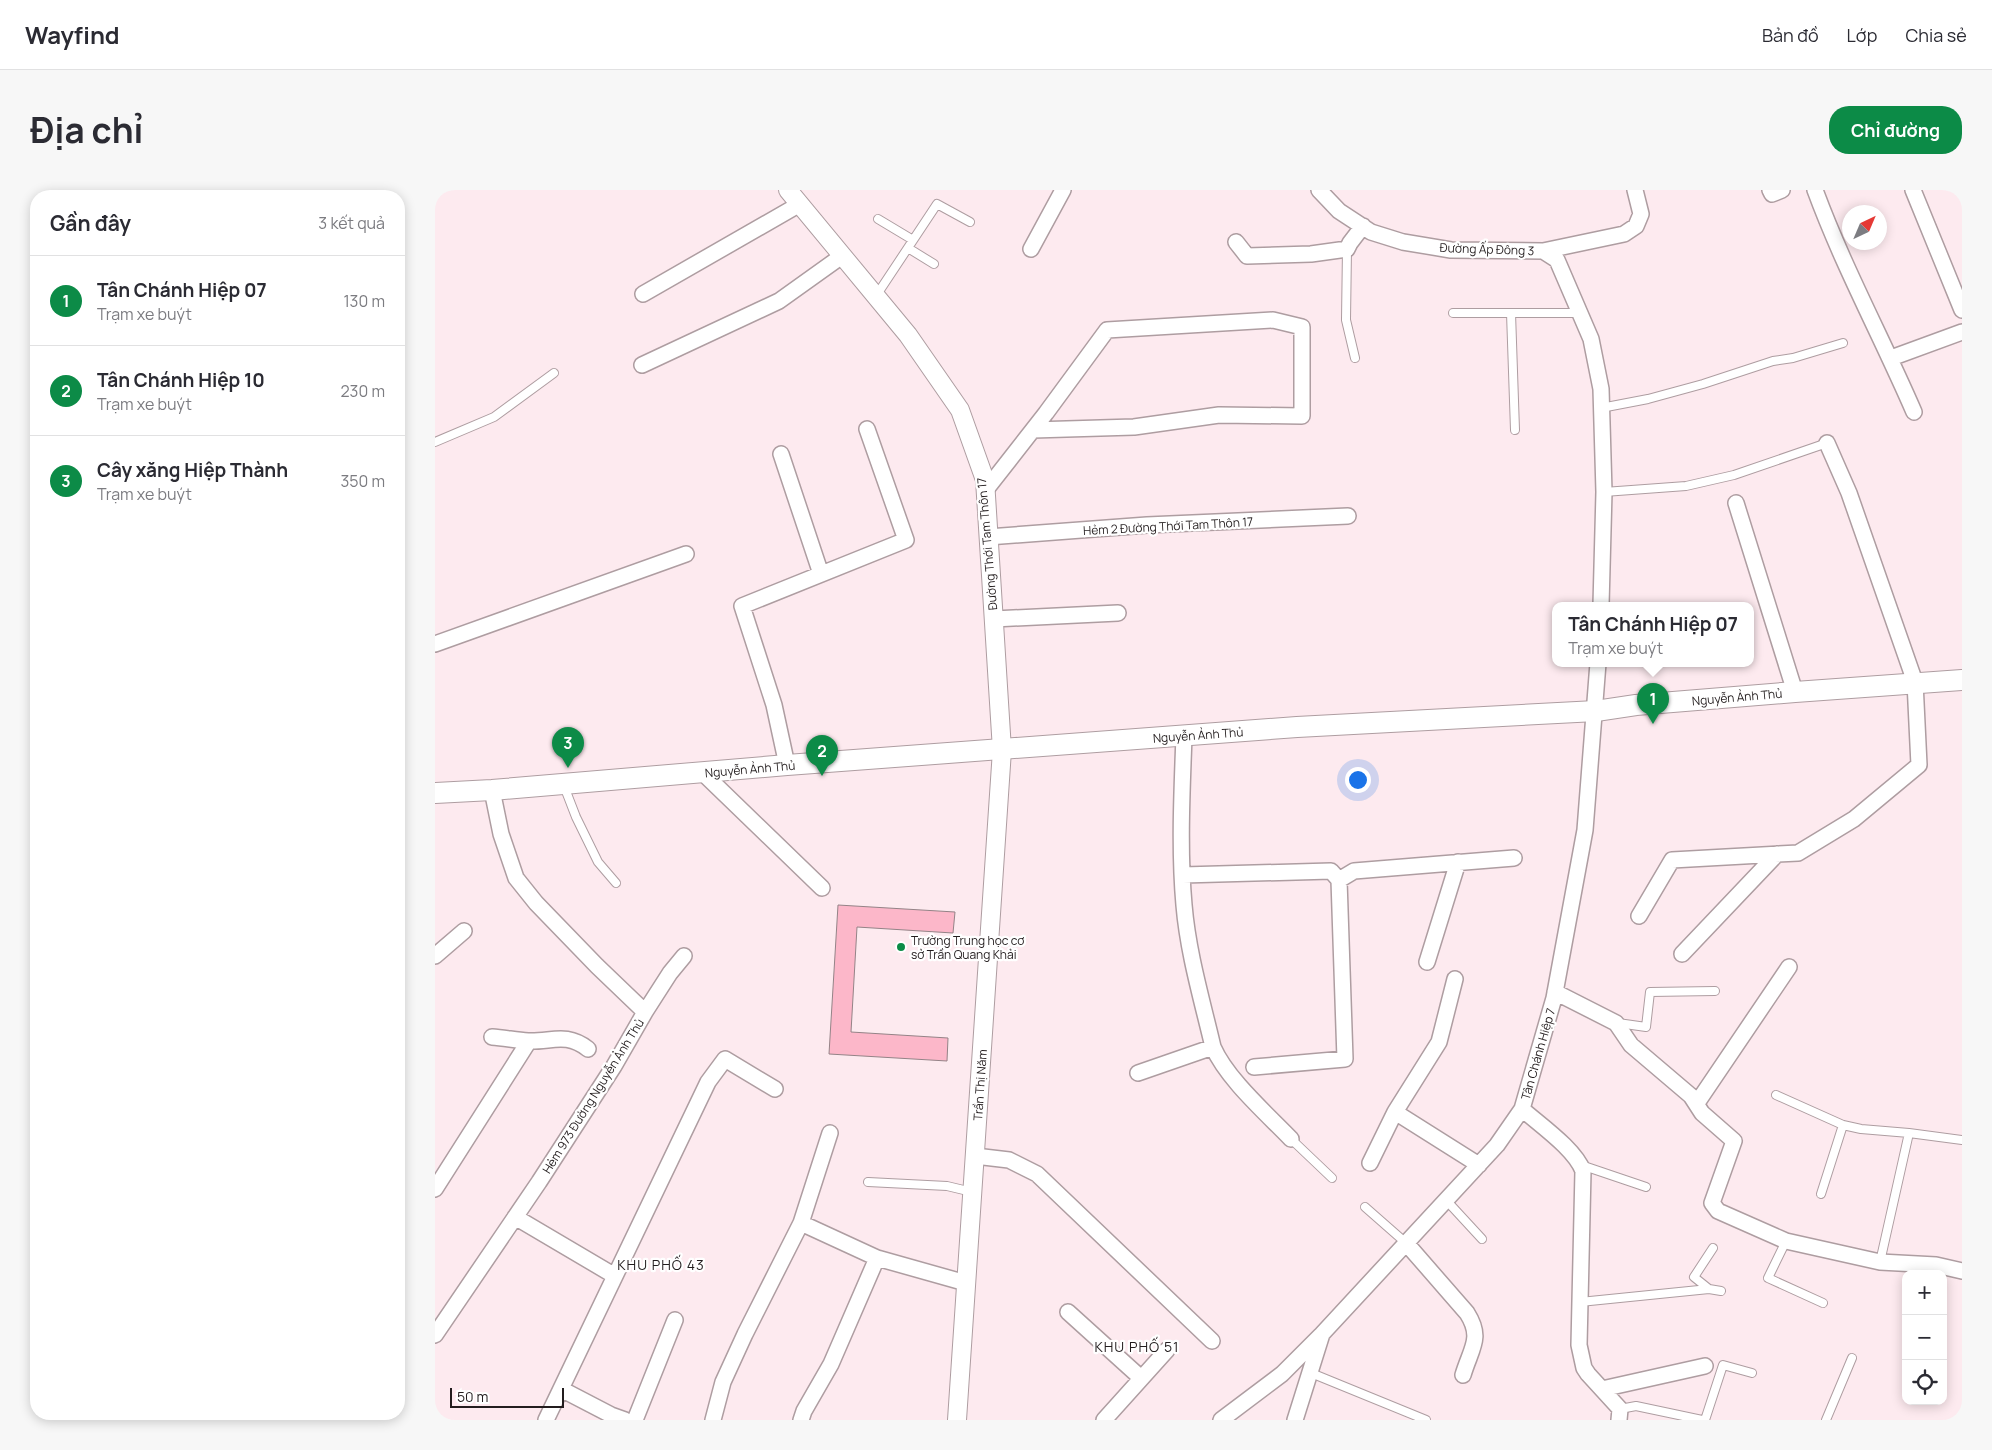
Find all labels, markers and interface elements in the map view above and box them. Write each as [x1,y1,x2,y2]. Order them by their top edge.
text: Wayfind [25,18,120,51]
text: Bản đồ [1762,23,1819,47]
text: Lớp [1847,23,1877,47]
text: Chia sẻ [1905,23,1967,47]
text: Địa chỉ [30,106,143,154]
button: Chỉ đường [1829,106,1962,154]
north arrow [1842,205,1887,250]
text: Gần đây [50,209,131,237]
text: 3 kết quả [318,212,385,234]
street label: Đường Ấp Đông 3 [1439,239,1535,259]
text: Tân Chánh Hiệp 07 [97,277,267,303]
text: 1 [62,290,70,312]
text: 130 m [343,290,385,312]
text: Trạm xe buýt [97,303,192,325]
text: Tân Chánh Hiệp 10 [97,367,265,393]
text: 2 [61,380,71,402]
text: 230 m [341,380,385,402]
text: Trạm xe buýt [97,393,192,415]
text: Cây xăng Hiệp Thành [97,457,288,483]
text: 3 [61,470,71,492]
text: 350 m [340,470,385,492]
street label: Đường Thới Tam Thôn 17 [973,477,1001,611]
text: Trạm xe buýt [97,483,192,505]
street label: Hẻm 2 Đường Thới Tam Thôn 17 [1083,513,1253,539]
popup [1552,602,1754,667]
text: Tân Chánh Hiệp 07 [1568,611,1738,637]
text: Trạm xe buýt [1568,637,1663,659]
pin: 1 [1637,683,1669,724]
street label: Nguyễn Ảnh Thủ [1691,685,1783,709]
street label: Nguyễn Ảnh Thủ [1152,723,1244,747]
pin: 3 [552,727,584,768]
pin: 2 [806,735,838,776]
street label: Nguyễn Ảnh Thủ [704,757,796,781]
your location [1345,767,1371,793]
place label: Trường Trung học cơ sở Trần Quang Khải [911,932,1024,963]
marker: Trường Trung học cơ sở Trần Quang Khải [895,941,907,953]
street label: Tân Chánh Hiệp 7 [1517,1006,1559,1102]
street label: Hẻm 973 Đường Nguyễn Ảnh Thủ [538,1015,648,1177]
street label: Trần Thị Năm [969,1049,991,1121]
district label: KHU PHỐ 43 [617,1254,705,1274]
map controls [1902,1270,1947,1405]
button: + [1902,1270,1947,1315]
button: − [1902,1315,1947,1360]
district label: KHU PHỐ 51 [1094,1336,1180,1356]
button: locate [1902,1360,1947,1405]
scale bar [450,1385,564,1408]
text: 50 m [457,1387,488,1406]

